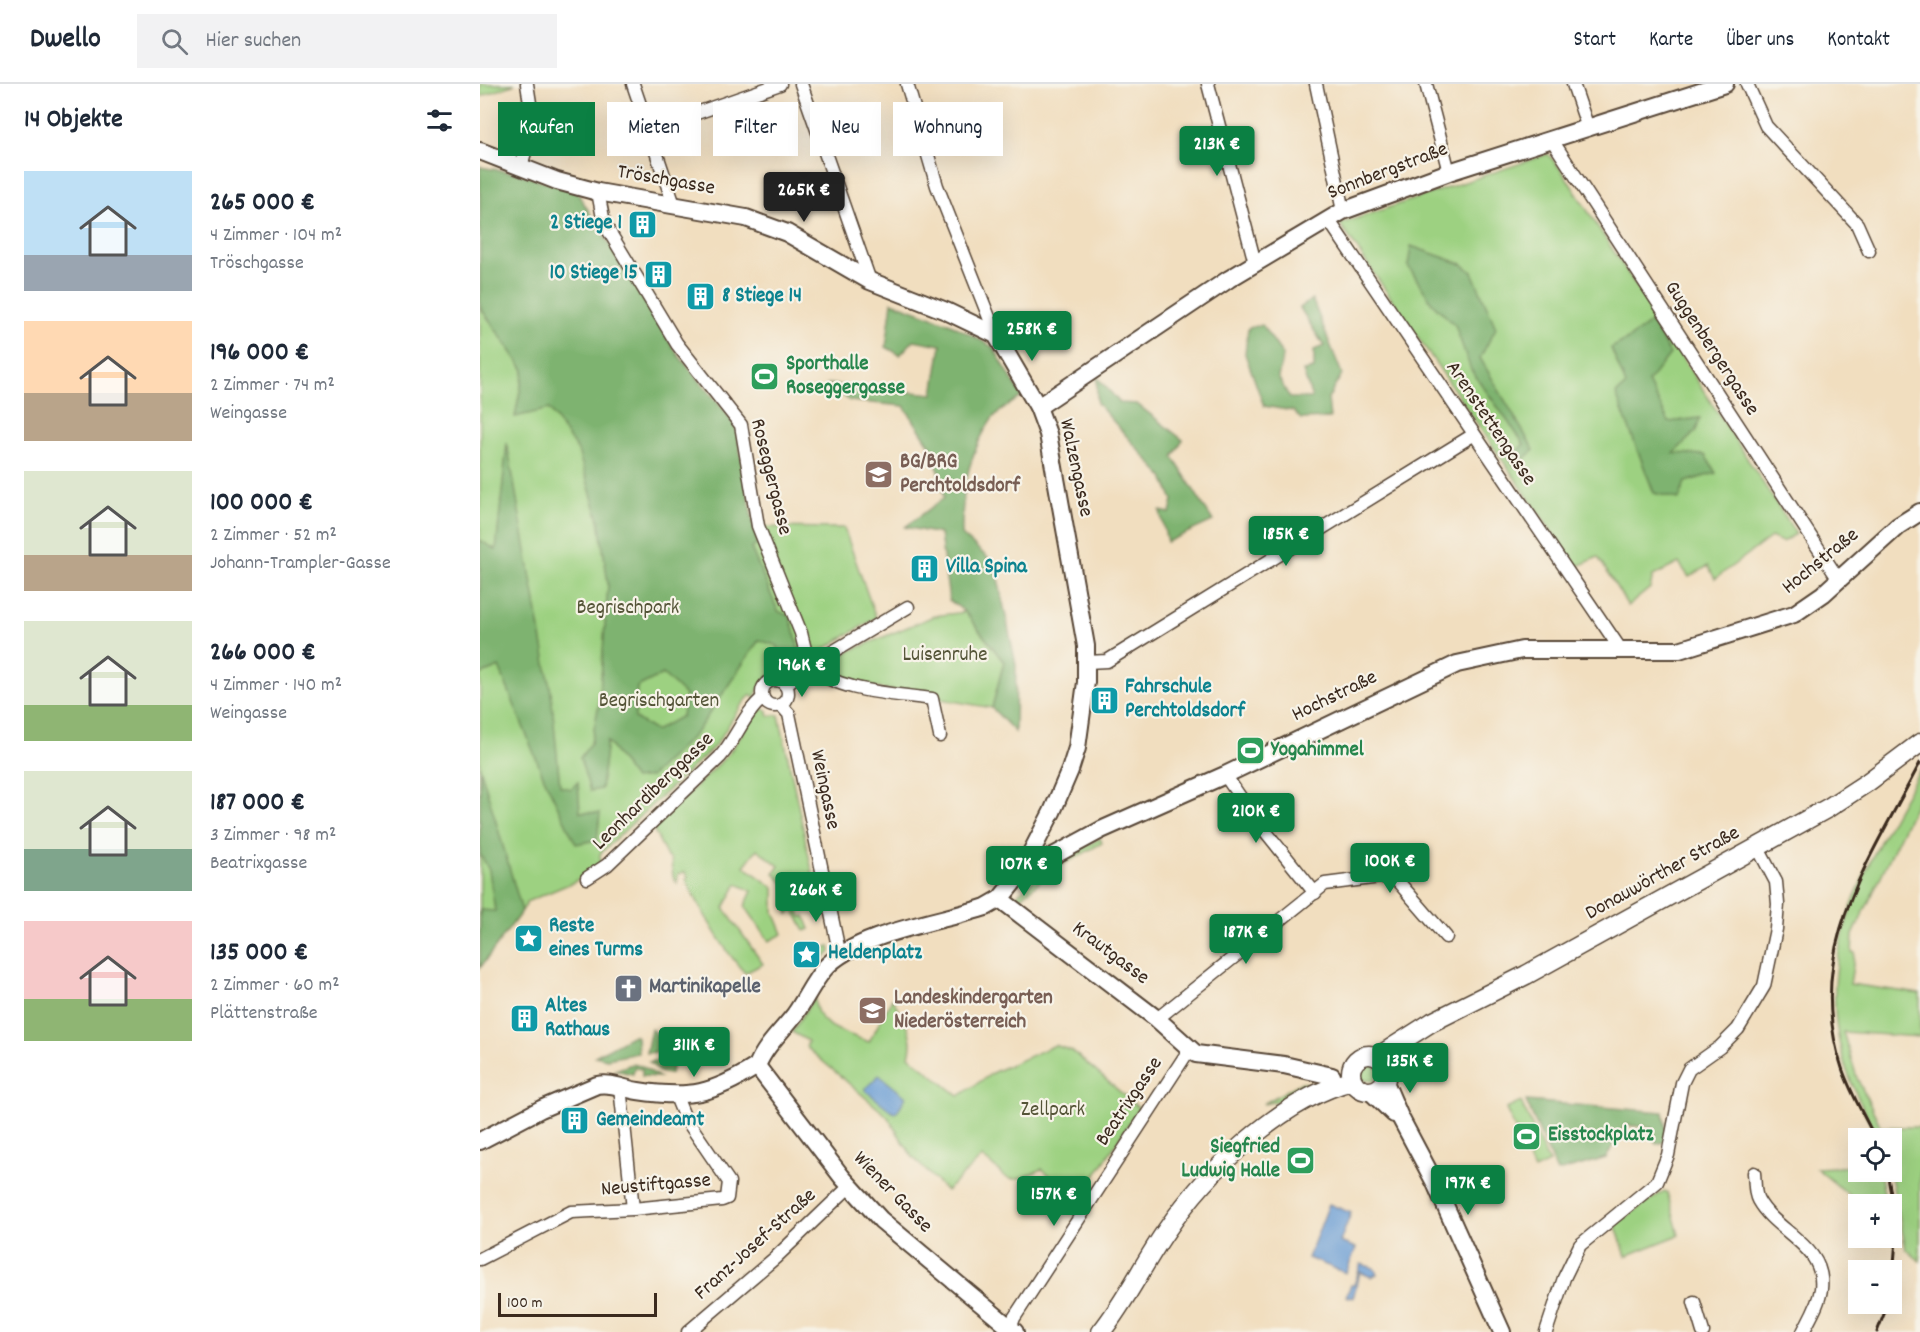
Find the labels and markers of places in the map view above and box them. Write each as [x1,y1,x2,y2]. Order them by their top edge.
pin: 213K € [1168,126,1266,177]
pin: 265K € [755,172,853,223]
building icon: 2 Stiege 1 [627,208,659,240]
place label: 2 Stiege 1 [550,209,622,239]
building icon: 10 Stiege 15 [643,258,675,290]
place label: 10 Stiege 15 [549,259,638,289]
building icon: 8 Stiege 14 [685,281,717,313]
place label: 8 Stiege 14 [722,282,802,312]
pin: 258K € [983,311,1081,362]
place label: Sporthalle Roseggergasse [786,350,905,404]
sports icon: Sporthalle Roseggergasse [749,361,781,393]
place label: BG/BRG Perchtoldsdorf [900,448,1021,502]
school or university icon: BG/BRG Perchtoldsdorf [863,459,895,491]
pin: 185K € [1237,516,1335,567]
building icon: Villa Spina [909,552,941,584]
place label: Villa Spina [946,553,1028,583]
pin: 196K € [753,647,851,698]
place label: Fahrschule Perchtoldsdorf [1125,673,1246,727]
building icon: Fahrschule Perchtoldsdorf [1088,684,1120,716]
sports icon: Yogahimmel [1234,735,1266,767]
place label: Yogahimmel [1270,736,1365,766]
pin: 210K € [1207,793,1305,844]
pin: 100K € [1341,843,1439,894]
pin: 107K € [975,846,1073,897]
pin: 266K € [767,872,865,923]
place label: Reste eines Turms [549,912,643,966]
pin: 187K € [1197,914,1295,965]
place icon: Reste eines Turms [512,923,544,955]
place icon: Heldenplatz [791,938,823,970]
place label: Heldenplatz [828,939,923,969]
church icon: Martinikapelle [612,972,644,1004]
place label: Martinikapelle [649,973,761,1003]
place label: Landeskindergarten Niederösterreich [894,984,1053,1038]
place label: Altes Rathaus [545,992,610,1046]
school or university icon: Landeskindergarten Niederösterreich [857,995,889,1027]
building icon: Altes Rathaus [508,1003,540,1035]
pin: 311K € [645,1027,743,1078]
pin: 135K € [1361,1043,1459,1094]
building icon: Gemeindeamt [559,1105,591,1137]
place label: Gemeindeamt [596,1106,704,1136]
sports icon: Eisstockplatz [1511,1120,1543,1152]
place label: Eisstockplatz [1548,1121,1654,1151]
place label: Siegfried Ludwig Halle [1181,1133,1280,1187]
sports icon: Siegfried Ludwig Halle [1285,1144,1317,1176]
pin: 197K € [1419,1165,1517,1216]
pin: 157K € [1005,1176,1103,1227]

